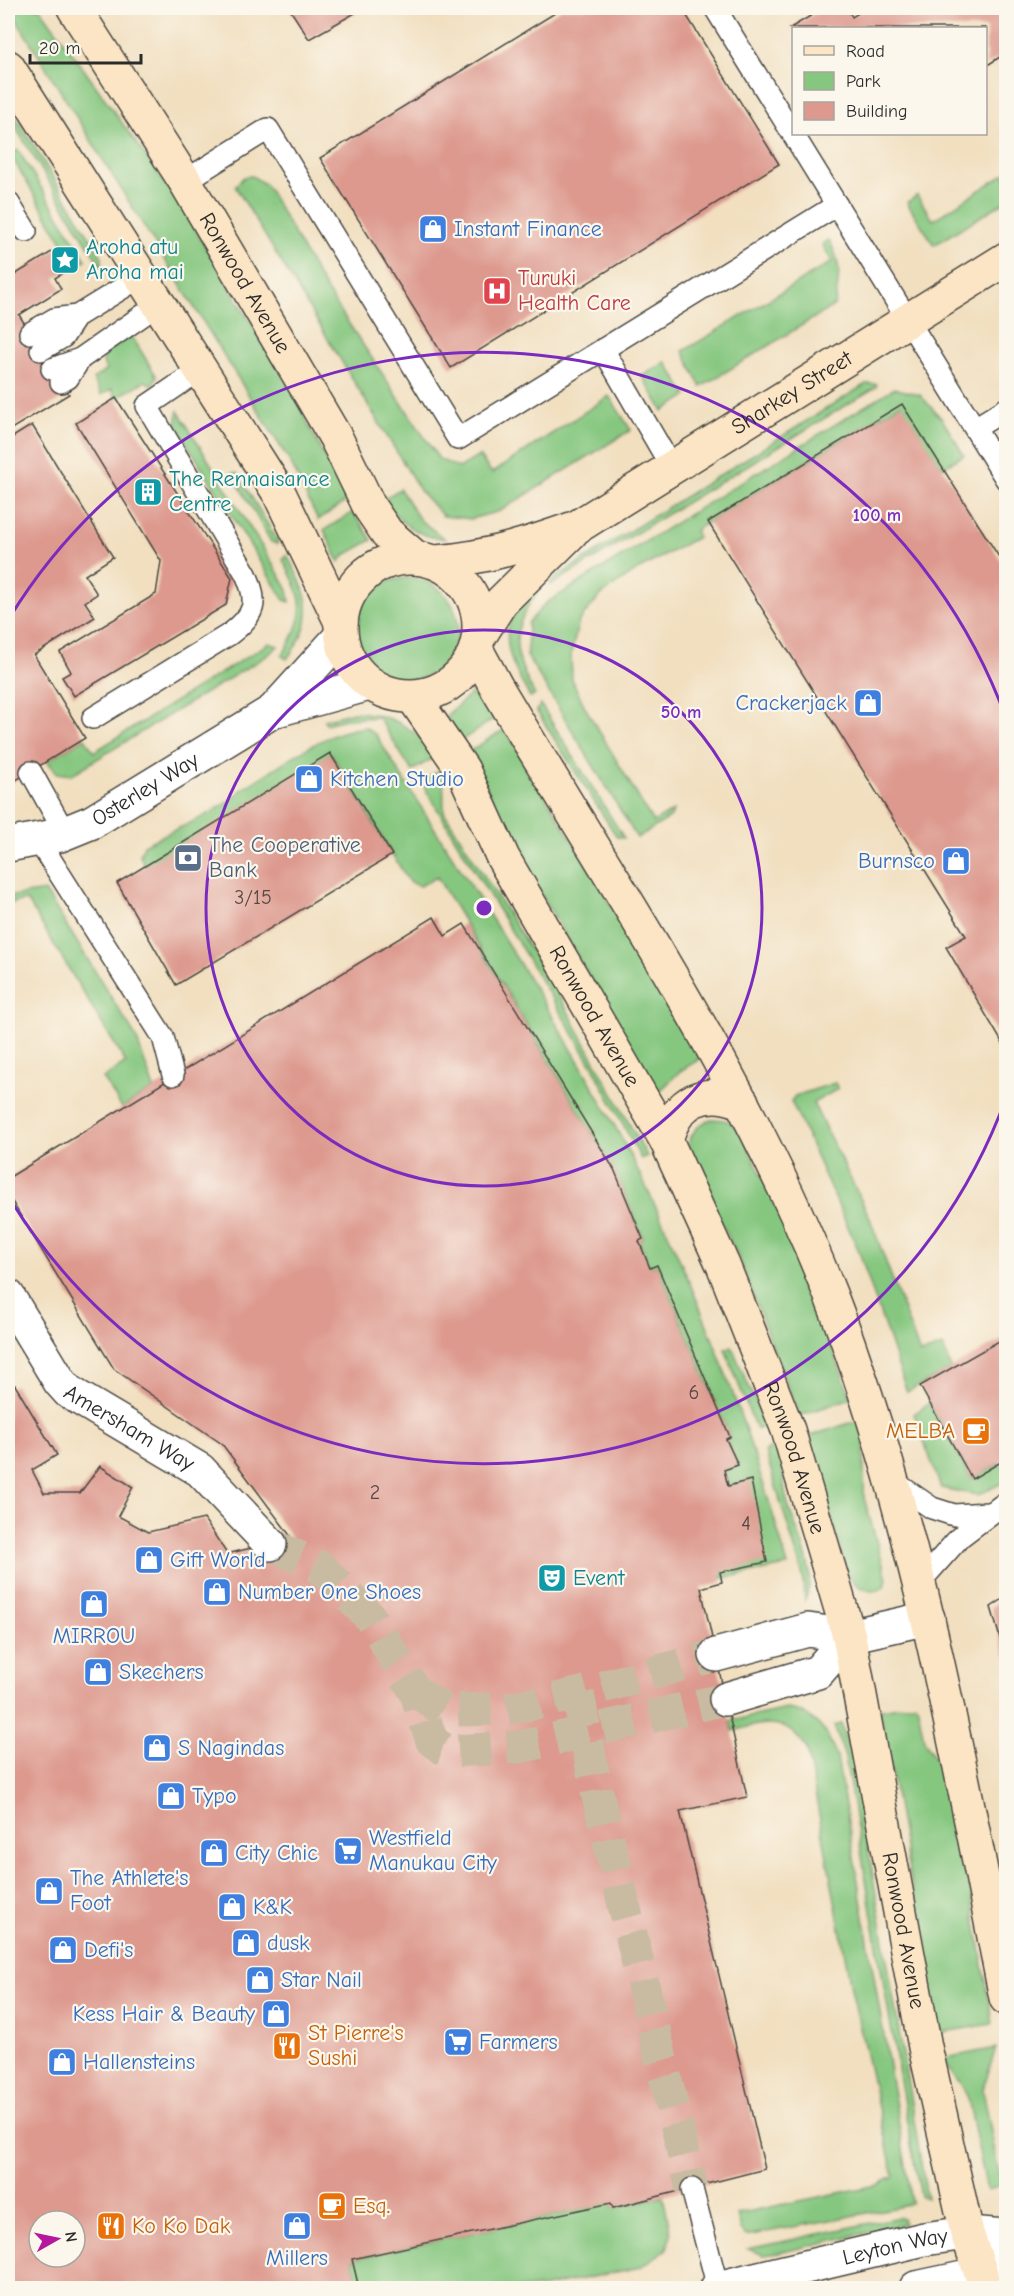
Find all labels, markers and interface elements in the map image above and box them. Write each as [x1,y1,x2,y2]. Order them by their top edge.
scale bar [30,27,141,65]
legend [792,27,987,135]
text: 20 m [39,38,80,59]
text: Road [846,41,885,62]
text: Park [846,71,881,92]
text: Building [846,101,908,122]
street label: Ronwood Avenue [194,208,296,358]
shop icon: Instant Finance [417,213,449,245]
place label: Instant Finance [454,216,602,242]
place label: Aroha atu Aroha mai [86,234,184,285]
place icon: Aroha atu Aroha mai [49,244,81,276]
place label: Turuki Health Care [518,265,631,316]
hospital icon: Turuki Health Care [481,275,513,307]
street label: Sharkey Street [727,345,858,440]
place label: The Rennaisance Centre [169,466,329,517]
building icon: The Rennaisance Centre [132,476,164,508]
text: 100 m [853,505,901,526]
shop icon: Crackerjack [852,687,884,719]
place label: Crackerjack [735,690,847,716]
text: 50 m [661,702,701,723]
street label: Osterley Way [87,747,204,832]
shop icon: Kitchen Studio [293,763,325,795]
place label: Kitchen Studio [330,766,464,792]
place label: The Cooperative Bank [209,832,361,883]
bank icon: The Cooperative Bank [172,842,204,874]
shop icon: Burnsco [940,845,972,877]
place label: Burnsco [858,848,935,874]
house number: 3/15 [234,886,272,909]
centre of rings [474,898,494,918]
street label: Ronwood Avenue [544,941,645,1092]
street label: Ronwood Avenue [757,1378,831,1537]
street label: Amersham Way [59,1379,199,1477]
house number: 6 [689,1381,699,1404]
cafe icon: MELBA [960,1415,992,1447]
place label: MELBA [886,1418,955,1444]
house number: 2 [370,1481,380,1504]
house number: 4 [741,1512,751,1535]
shop icon: Gift World [133,1544,165,1576]
place label: Gift World [170,1547,266,1573]
theatre icon: Event [536,1562,568,1594]
place label: Event [573,1565,625,1591]
shop icon: Number One Shoes [201,1576,233,1608]
place label: Number One Shoes [238,1579,421,1605]
shop icon: MIRROU [78,1588,110,1620]
place label: MIRROU [53,1623,135,1649]
shop icon: Skechers [82,1656,114,1688]
place label: Skechers [119,1659,204,1685]
shop icon: S Nagindas [141,1732,173,1764]
place label: S Nagindas [178,1735,284,1761]
shop icon: Typo [155,1780,187,1812]
place label: Typo [192,1783,237,1809]
place label: Westfield Manukau City [369,1825,497,1876]
supermarket icon: Westfield Manukau City [332,1835,364,1867]
shop icon: City Chic [198,1837,230,1869]
place label: City Chic [235,1840,318,1866]
street label: Ronwood Avenue [876,1850,931,2011]
place label: The Athlete's Foot [70,1865,189,1916]
shop icon: The Athlete's Foot [33,1875,65,1907]
shop icon: K&K [216,1891,248,1923]
place label: K&K [253,1894,292,1920]
shop icon: dusk [230,1927,262,1959]
place label: dusk [267,1930,310,1956]
shop icon: Defi's [47,1934,79,1966]
place label: Defi's [84,1937,133,1963]
shop icon: Star Nail [244,1964,276,1996]
place label: Star Nail [281,1967,362,1993]
shop icon: Kess Hair & Beauty [260,1998,292,2030]
place label: Kess Hair & Beauty [73,2001,255,2027]
place label: St Pierre's Sushi [308,2020,404,2071]
supermarket icon: Farmers [442,2026,474,2058]
place label: Farmers [479,2029,558,2055]
restaurant icon: St Pierre's Sushi [271,2030,303,2062]
shop icon: Hallensteins [46,2046,78,2078]
place label: Hallensteins [83,2049,195,2075]
cafe icon: Esq. [316,2190,348,2222]
place label: Esq. [353,2193,390,2219]
north arrow [27,2209,87,2269]
restaurant icon: Ko Ko Dak [95,2210,127,2242]
shop icon: Millers [281,2210,313,2242]
place label: Ko Ko Dak [132,2213,231,2239]
street label: Leyton Way [840,2223,950,2271]
text: N [61,2230,81,2243]
place label: Millers [266,2245,328,2271]

